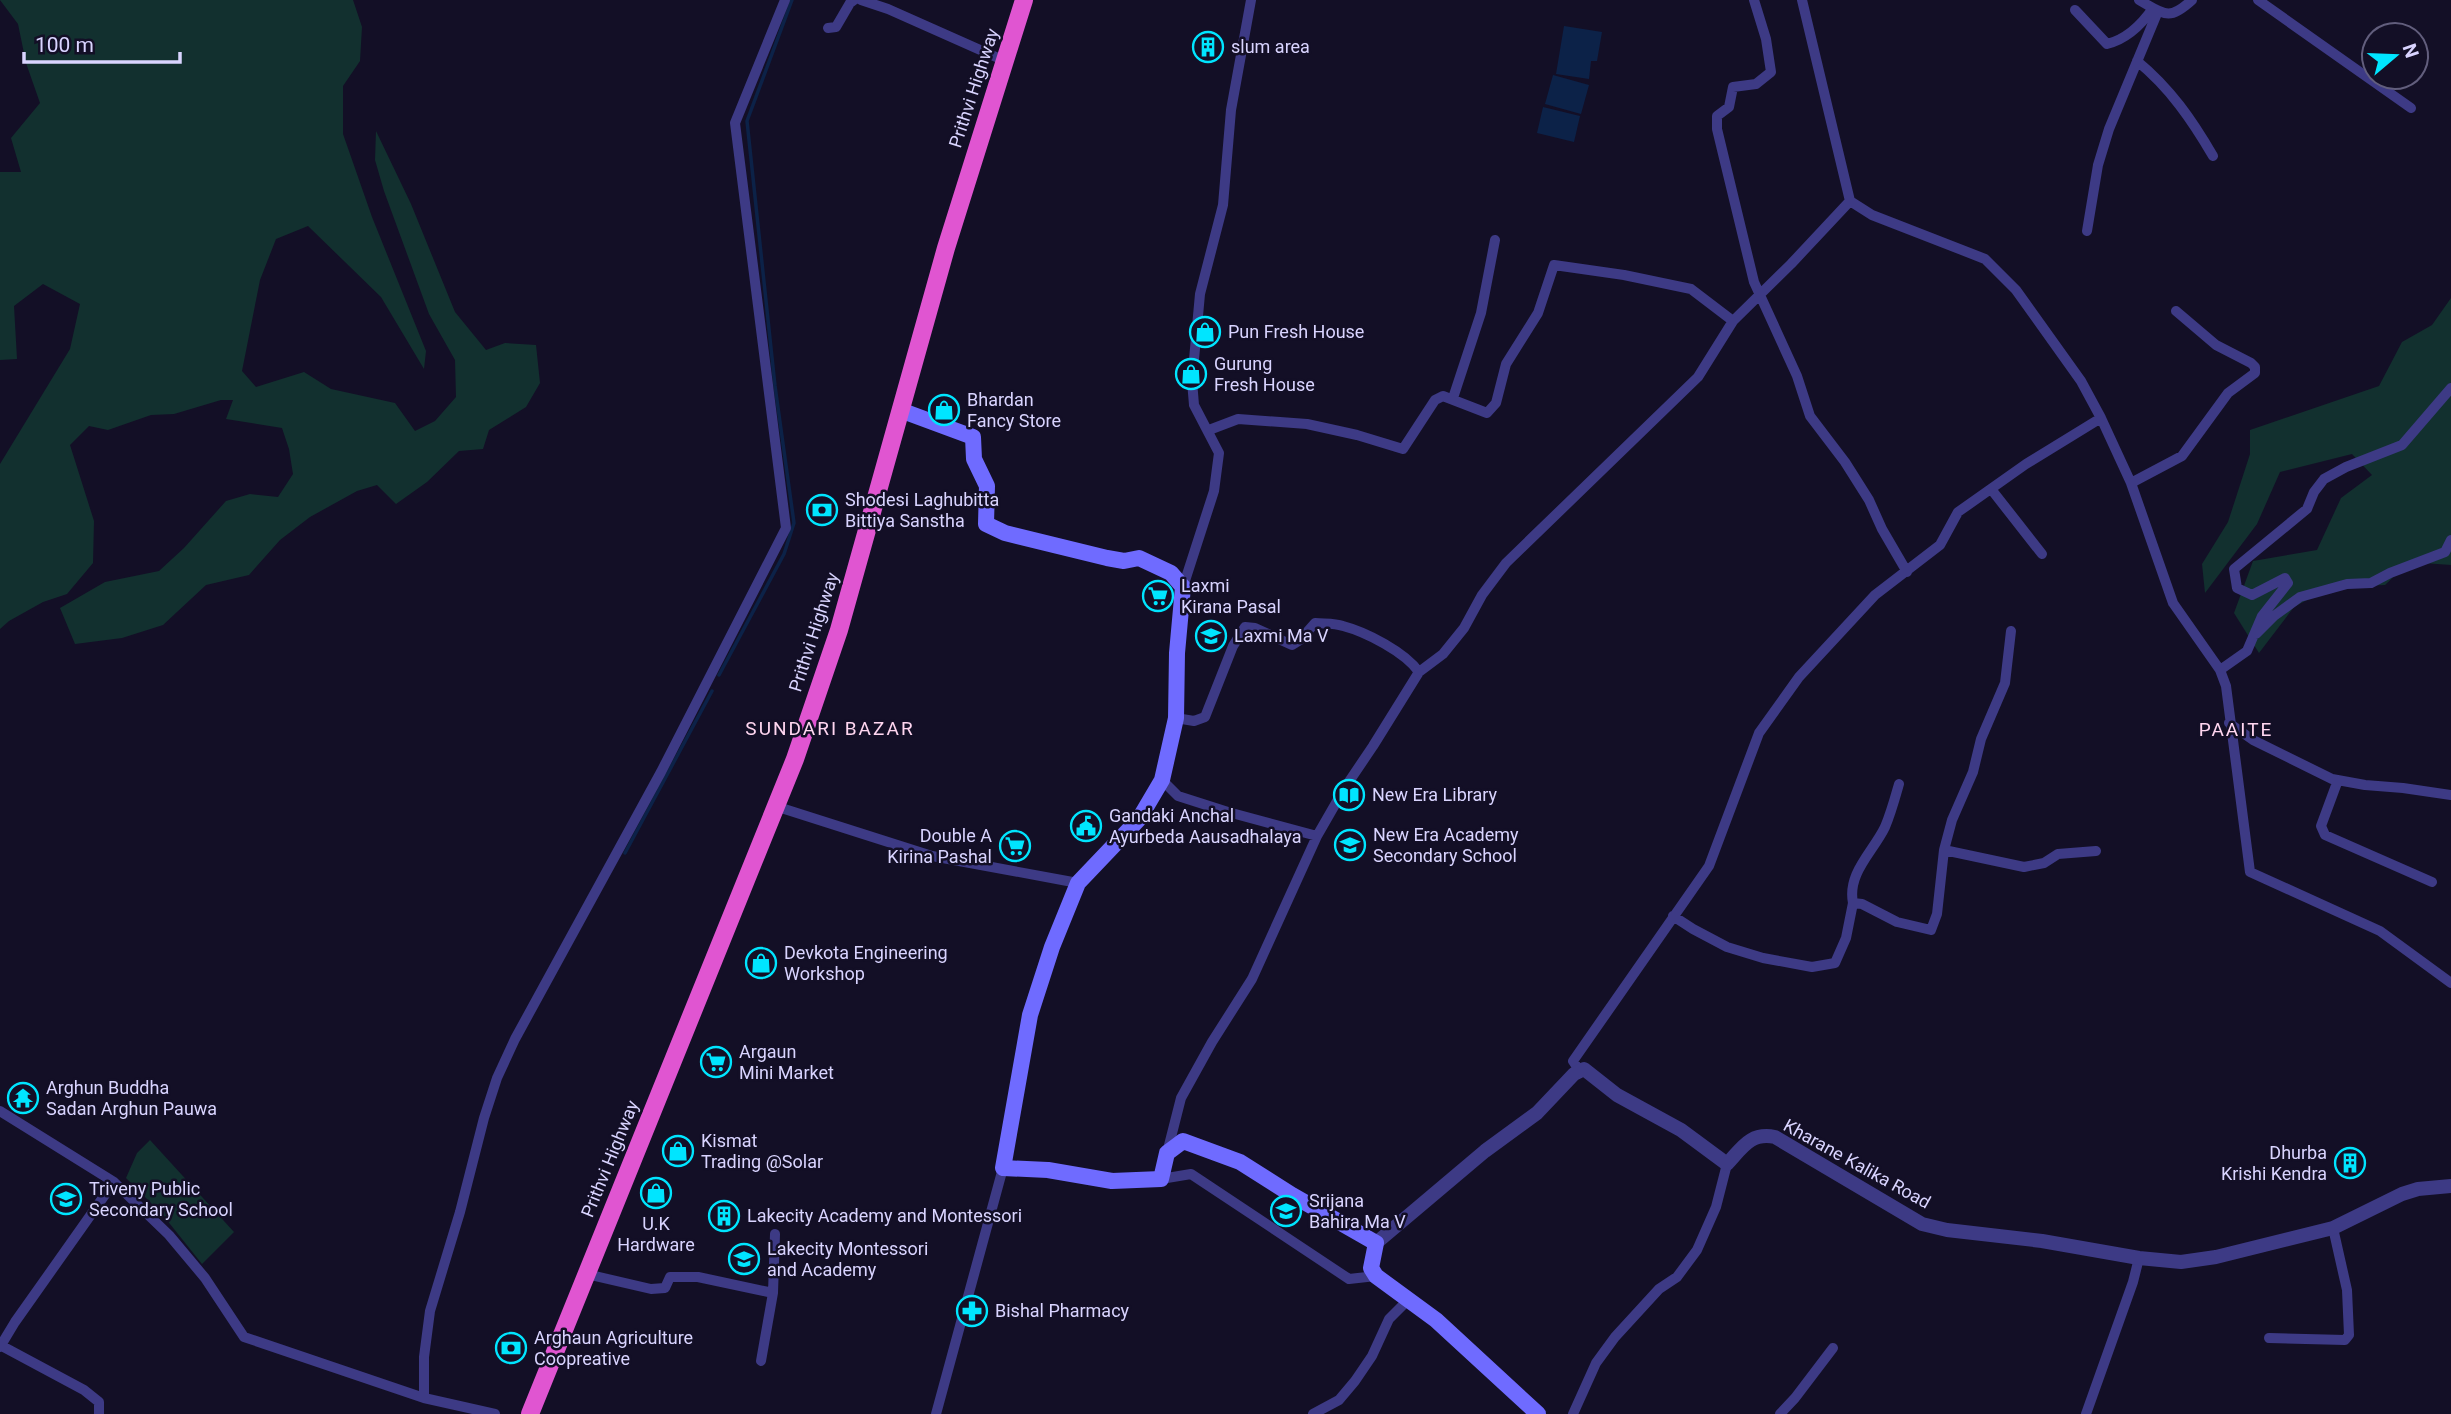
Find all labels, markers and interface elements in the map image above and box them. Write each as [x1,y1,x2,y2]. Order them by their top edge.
scale bar [24,21,180,65]
north arrow [2360,21,2430,91]
street label: Prithvi Highway [944,25,1003,150]
building icon: slum area [1191,30,1225,64]
text: 100 m [35,33,94,57]
place label: slum area [1231,36,1310,57]
text: N [2398,41,2424,61]
shop icon: Pun Fresh House [1188,315,1222,349]
place label: Pun Fresh House [1228,321,1364,342]
place label: Gurung Fresh House [1214,353,1315,395]
shop icon: Gurung Fresh House [1174,357,1208,391]
place label: Bhardan Fancy Store [967,389,1061,431]
shop icon: Bhardan Fancy Store [927,393,961,427]
place label: Shodesi Laghubitta Bittiya Sanstha [845,489,999,531]
bank icon: Shodesi Laghubitta Bittiya Sanstha [805,493,839,527]
street label: Prithvi Highway [784,569,843,694]
place label: Laxmi Kirana Pasal [1181,575,1281,617]
supermarket icon: Laxmi Kirana Pasal [1141,579,1175,613]
school or university icon: Laxmi Ma V [1194,619,1228,653]
place label: Laxmi Ma V [1234,625,1329,646]
district label: SUNDARI BAZAR [745,717,915,740]
district label: PAAITE [2199,718,2273,741]
library icon: New Era Library [1332,778,1366,812]
place label: New Era Library [1372,784,1498,805]
place label: Gandaki Anchal Ayurbeda Aausadhalaya [1109,805,1302,847]
public building icon: Gandaki Anchal Ayurbeda Aausadhalaya [1069,809,1103,843]
place label: New Era Academy Secondary School [1373,824,1519,866]
place label: Double A Kirina Pashal [887,825,992,867]
school or university icon: New Era Academy Secondary School [1333,828,1367,862]
supermarket icon: Double A Kirina Pashal [998,829,1032,863]
place label: Devkota Engineering Workshop [784,942,948,984]
shop icon: Devkota Engineering Workshop [744,946,778,980]
place label: Argaun Mini Market [739,1041,834,1083]
supermarket icon: Argaun Mini Market [699,1045,733,1079]
place label: Arghun Buddha Sadan Arghun Pauwa [46,1077,217,1119]
temple icon: Arghun Buddha Sadan Arghun Pauwa [6,1081,40,1115]
street label: Prithvi Highway [577,1097,643,1220]
street label: Kharane Kalika Road [1780,1114,1934,1213]
place label: Kismat Trading @Solar [701,1130,823,1172]
shop icon: Kismat Trading @Solar [661,1134,695,1168]
place label: Dhurba Krishi Kendra [2221,1142,2327,1184]
building icon: Dhurba Krishi Kendra [2333,1146,2367,1180]
shop icon: U.K Hardware [639,1176,673,1210]
place label: Triveny Public Secondary School [89,1178,233,1220]
school or university icon: Triveny Public Secondary School [49,1182,83,1216]
place label: Srijana Bahira Ma V [1309,1190,1406,1232]
school or university icon: Srijana Bahira Ma V [1269,1194,1303,1228]
building icon: Lakecity Academy and Montessori [707,1199,741,1233]
place label: Lakecity Academy and Montessori [747,1205,1022,1226]
place label: U.K Hardware [617,1213,695,1255]
place label: Lakecity Montessori and Academy [767,1238,928,1280]
school or university icon: Lakecity Montessori and Academy [727,1242,761,1276]
pharmacy icon: Bishal Pharmacy [955,1294,989,1328]
place label: Bishal Pharmacy [995,1300,1130,1321]
place label: Arghaun Agriculture Coopreative [534,1327,693,1369]
bank icon: Arghaun Agriculture Coopreative [494,1331,528,1365]

